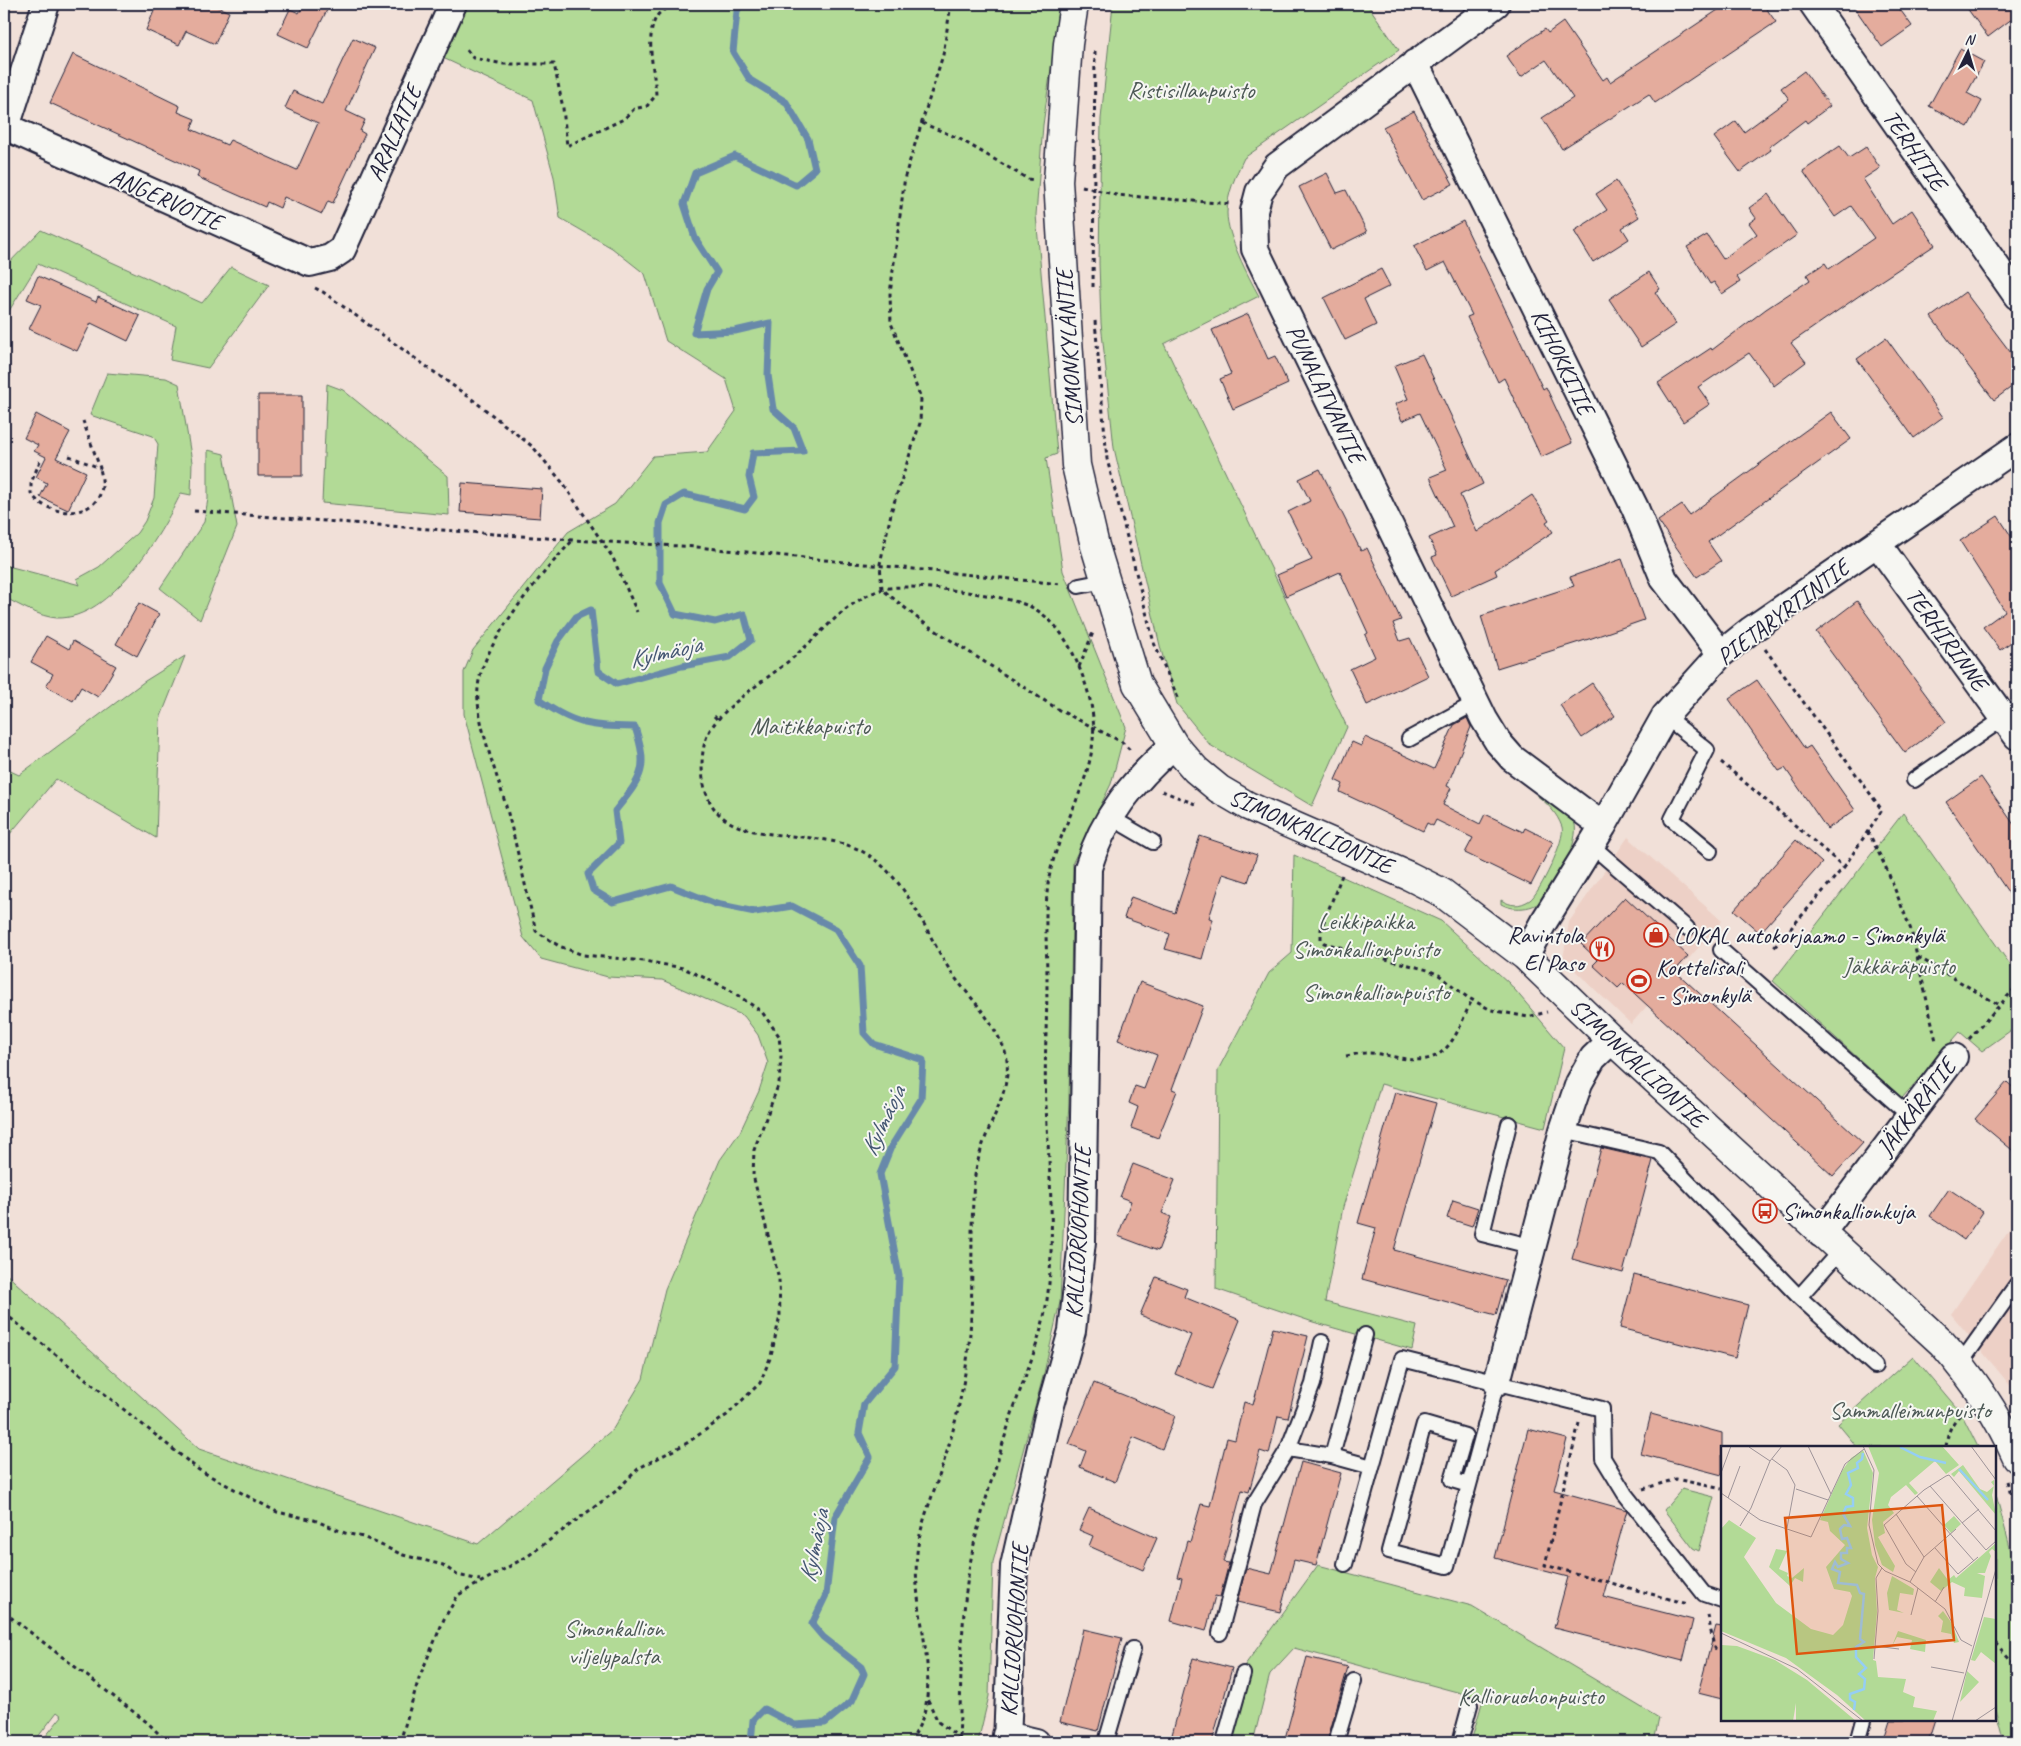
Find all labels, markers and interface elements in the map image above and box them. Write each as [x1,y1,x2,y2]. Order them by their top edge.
north arrow [1944,28,1994,78]
text: N [1964,31,1976,49]
park label: Ristisillanpuisto [1127,75,1256,105]
street label: ARALIATIE [360,78,430,186]
street label: TERHITIE [1876,104,1956,199]
street label: ANGERVOTIE [105,161,229,238]
street label: SIMONKYLÄNTIE [1048,265,1089,428]
street label: KIHOKKITIE [1524,304,1603,422]
street label: PUNALATVANTIE [1280,320,1374,471]
street label: PIETARYRTINTIE [1711,551,1858,672]
street label: TERHIRINNE [1899,581,1997,699]
water label: Kylmäoja [626,628,706,676]
park label: Maitikkapuisto [750,711,871,741]
street label: SIMONKALLIONTIE [1225,782,1400,882]
park label: Leikkipaikka Simonkallionpuisto [1293,906,1442,964]
place label: Ravintola El Paso [1507,920,1587,978]
place label: LOKAL autokorjaamo - Simonkylä [1674,920,1946,950]
shop icon: LOKAL autokorjaamo - Simonkylä [1643,922,1669,948]
restaurant icon: Ravintola El Paso [1589,936,1615,962]
park label: Jäkkäräpuisto [1842,951,1956,981]
place label: Korttelisali - Simonkylä [1656,952,1752,1010]
sports icon: Korttelisali - Simonkylä [1626,968,1652,994]
park label: Simonkallionpuisto [1303,977,1452,1007]
street label: SIMONKALLIONTIE [1563,992,1715,1136]
street label: JÄKKÄRÄTIE [1869,1050,1964,1162]
water label: Kylmäoja [853,1079,914,1161]
street label: KALLIORUOHONTIE [1058,1142,1098,1319]
place label: Simonkallionkuja [1782,1196,1916,1226]
bus stop icon: Simonkallionkuja [1752,1198,1778,1224]
park label: Sammalleimunpuisto [1829,1395,1993,1425]
inset map [1721,1446,1996,1721]
water label: Kylmäoja [791,1505,837,1585]
street label: KALLIORUOHONTIE [993,1540,1035,1717]
park label: Simonkallion viljelypalsta [564,1613,665,1671]
park label: Kallioruohonpuisto [1458,1681,1606,1711]

